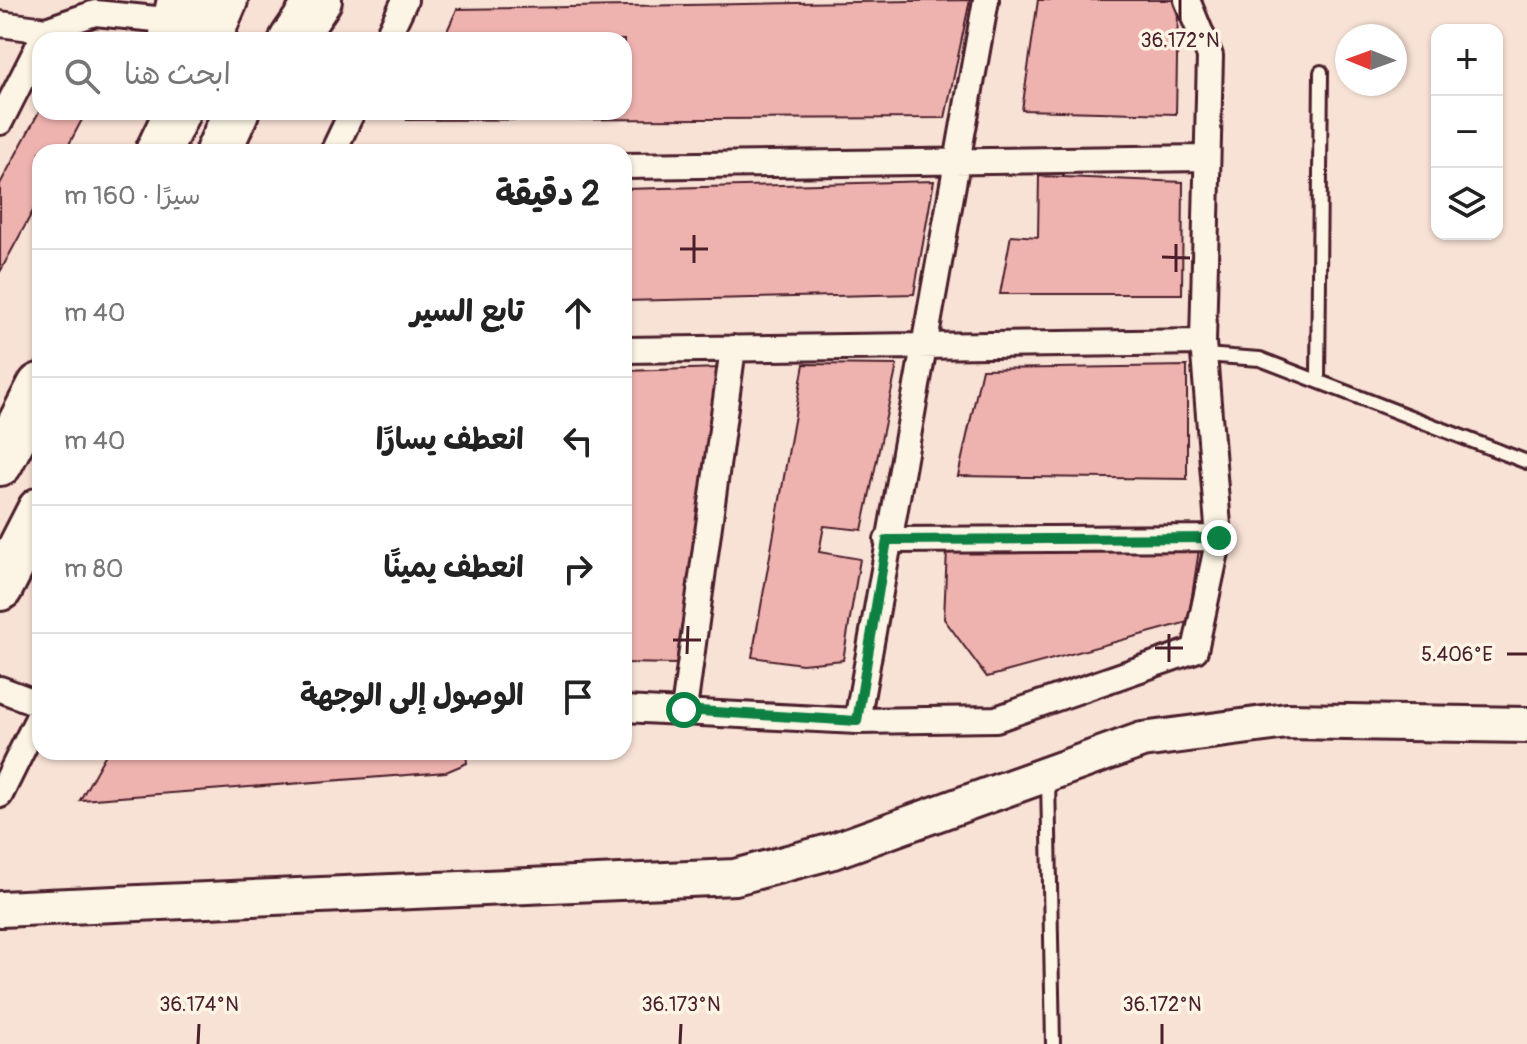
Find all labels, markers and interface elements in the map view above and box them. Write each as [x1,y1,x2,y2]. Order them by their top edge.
north arrow [1335,24,1407,96]
map controls [1431,24,1503,240]
button: + [1431,24,1503,96]
text: 36.172°N [1140,28,1220,53]
search box [32,32,632,120]
icon: search [60,54,104,98]
text: ابحث هنا [124,56,231,93]
button: − [1431,96,1503,168]
button: layers [1431,168,1503,240]
text: 2 دقيقة [495,173,600,216]
text: سيرًا · 160 m [64,180,201,212]
icon: ahead [556,291,600,335]
text: تابع السير [411,293,524,330]
text: 40 m [64,297,126,329]
icon: left [556,419,600,463]
text: انعطف يسارًا [376,421,524,458]
text: 40 m [64,425,126,457]
route end [1201,520,1237,556]
icon: right [556,547,600,591]
text: انعطف يمينًا [384,549,524,586]
text: 80 m [64,553,124,585]
text: 5.406°E [1421,642,1493,667]
icon: arrive [556,675,600,719]
text: الوصول إلى الوجهة [300,677,524,714]
route start [666,692,702,728]
text: 36.174°N [159,992,239,1017]
text: 36.173°N [641,992,721,1017]
text: 36.172°N [1122,992,1202,1017]

